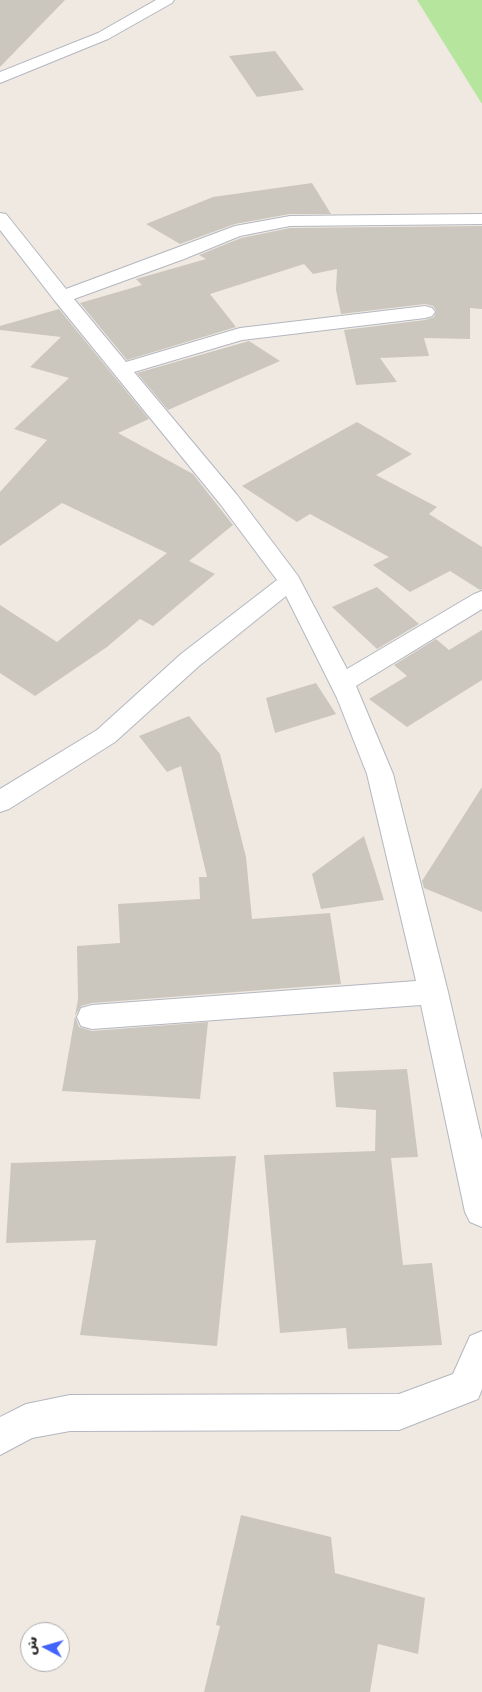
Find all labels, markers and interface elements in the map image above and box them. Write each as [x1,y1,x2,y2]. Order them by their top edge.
north arrow [20,1622,70,1672]
text: ش [22,1635,40,1656]

